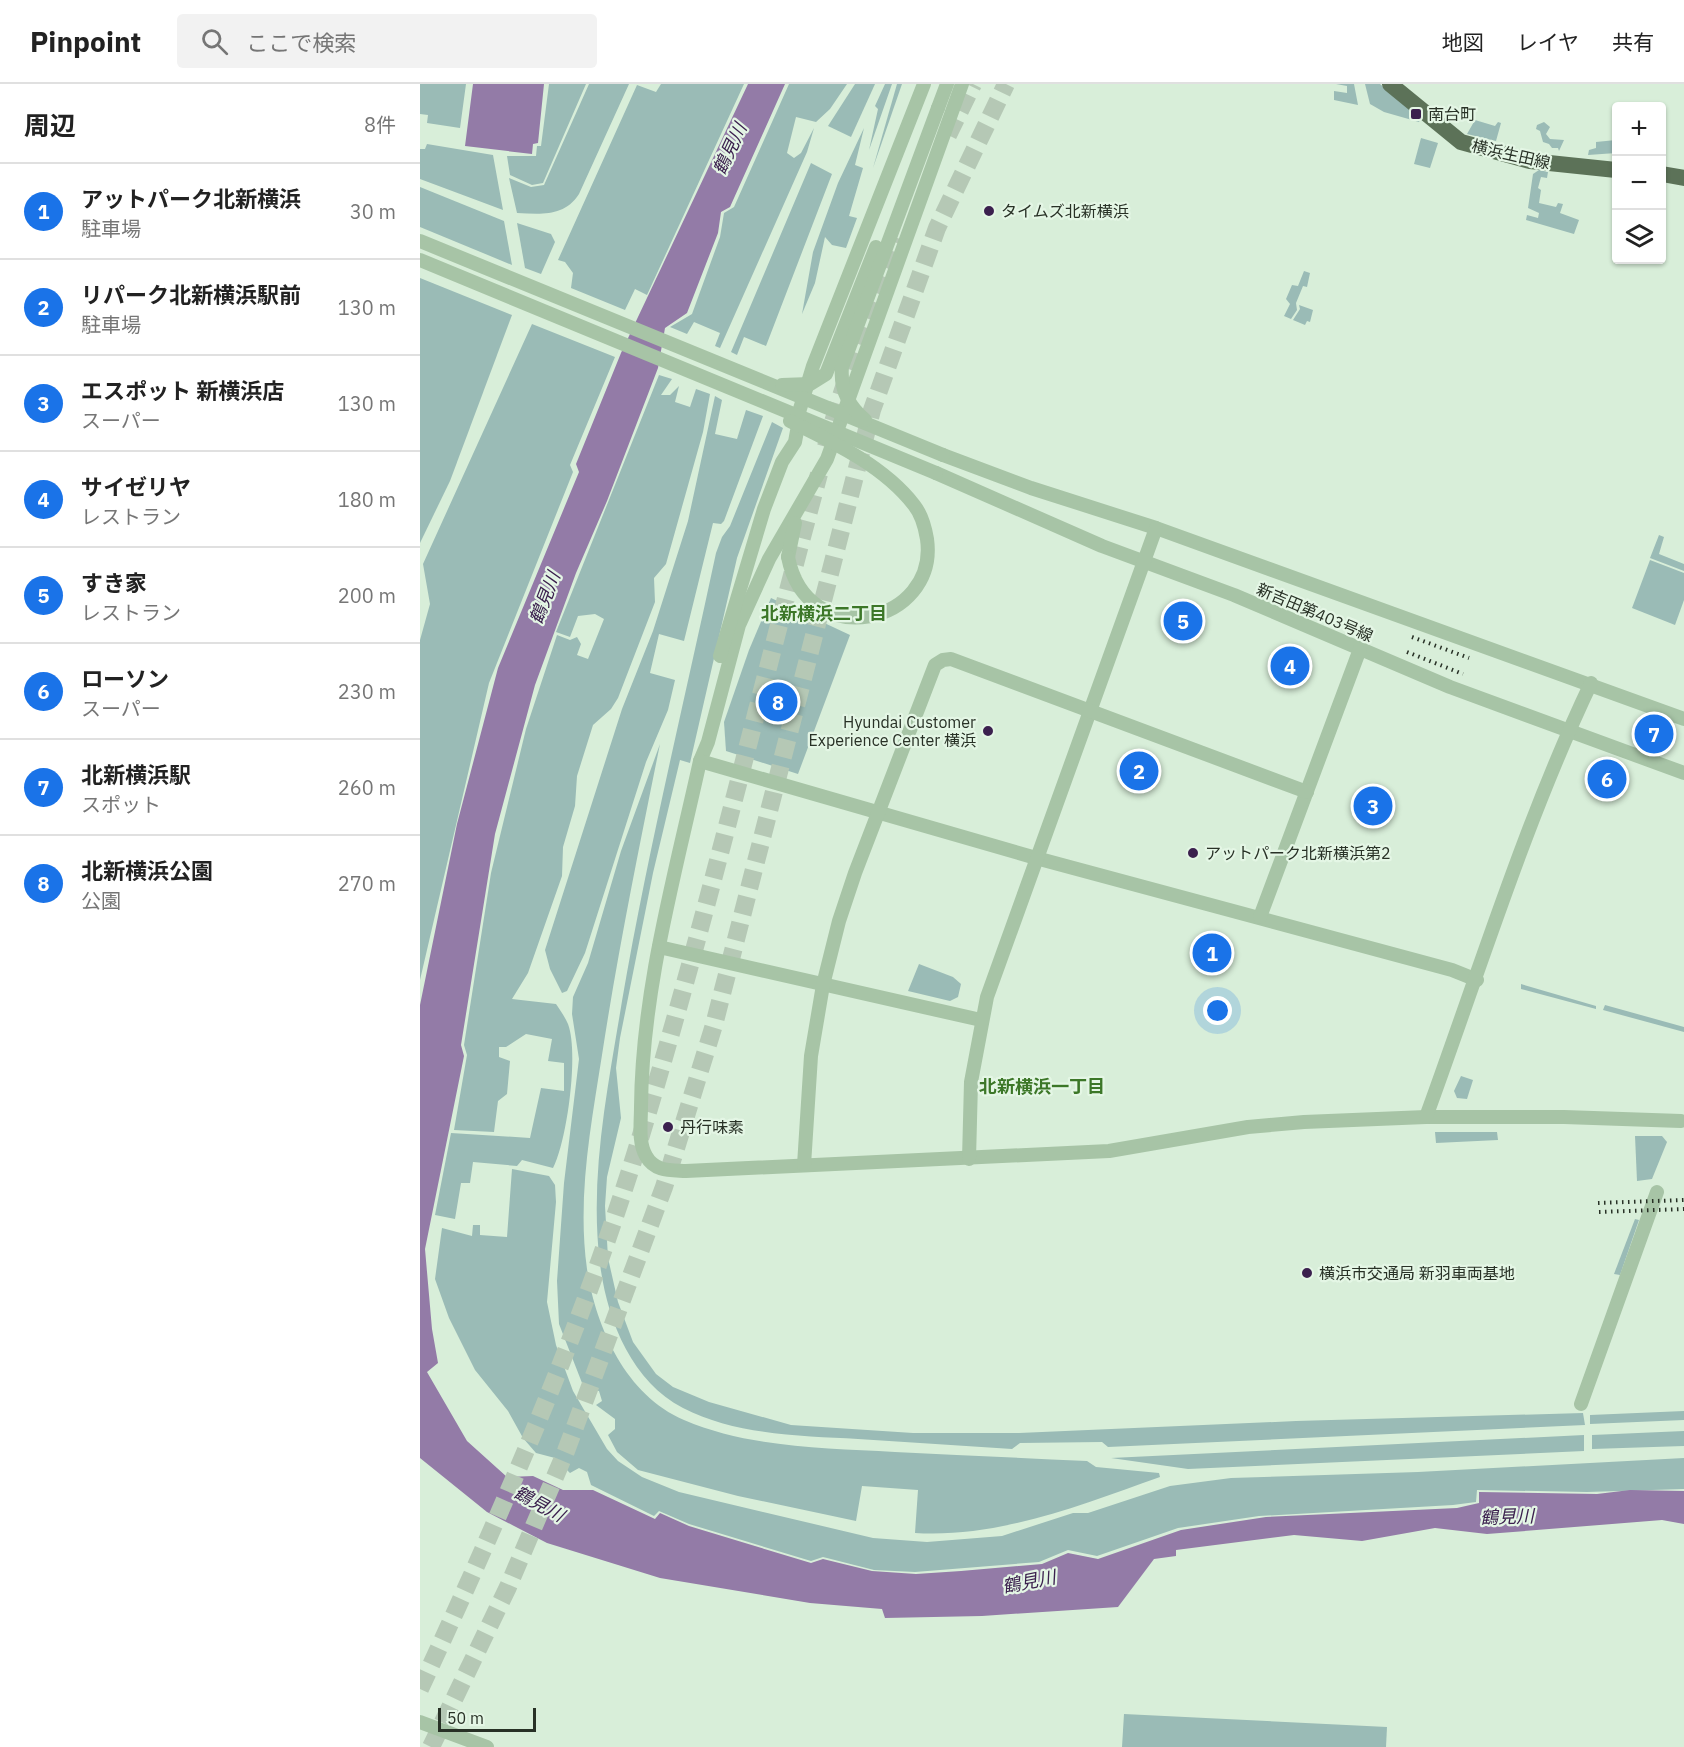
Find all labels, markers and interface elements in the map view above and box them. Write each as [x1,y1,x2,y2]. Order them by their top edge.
search box [177,14,597,68]
text: Pinpoint [30,23,141,60]
icon: search [198,25,231,58]
text: ここで検索 [246,28,356,57]
text: 地図 [1442,28,1484,56]
text: レイヤ [1517,28,1579,56]
text: 共有 [1612,28,1654,56]
map controls [1612,102,1666,264]
button: + [1612,102,1666,156]
place label: 南台町 [1428,104,1476,124]
marker: 南台町 [1409,107,1423,121]
text: 周辺 [24,108,76,142]
text: 8件 [364,111,396,138]
water label: 鶴見川 [708,118,752,178]
street label: 横浜生田線 [1470,135,1552,173]
button: − [1612,156,1666,210]
text: アットパーク北新横浜 [81,184,301,213]
text: 1 [38,198,50,225]
text: 30 m [350,198,396,225]
place label: タイムズ北新横浜 [1001,201,1129,221]
marker: タイムズ北新横浜 [982,204,996,218]
button: layers [1612,210,1666,264]
text: 駐車場 [81,215,141,242]
text: リパーク北新横浜駅前 [81,280,301,309]
text: 2 [38,294,50,321]
text: 130 m [338,294,396,321]
text: 駐車場 [81,311,141,338]
text: エスポット 新横浜店 [81,376,284,405]
text: 3 [38,390,50,417]
text: 130 m [338,390,396,417]
text: スーパー [81,407,161,434]
text: サイゼリヤ [81,472,191,501]
text: 4 [38,486,50,513]
text: 180 m [338,486,396,513]
text: レストラン [81,503,181,530]
water label: 鶴見川 [524,567,566,627]
text: すき家 [81,568,147,597]
street label: 新吉田第403号線 [1254,578,1376,646]
text: 5 [38,582,50,609]
text: 200 m [338,582,396,609]
pin: 5 [1164,598,1203,644]
text: レストラン [81,599,181,626]
district label: 北新横浜二丁目 [761,602,887,625]
pin: 4 [1270,644,1310,688]
text: ローソン [81,664,169,693]
text: 6 [38,678,50,705]
text: 230 m [338,678,396,705]
pin: 8 [758,680,798,724]
text: スーパー [81,695,161,722]
place label: Hyundai Customer Experience Center 横浜 [808,712,976,750]
pin: 7 [1634,712,1674,756]
marker: Hyundai Customer Experience Center 横浜 [981,724,995,738]
pin: 2 [1120,748,1158,794]
pin: 6 [1588,756,1626,802]
text: 北新横浜駅 [81,760,191,789]
text: 7 [38,774,50,801]
text: 260 m [338,774,396,801]
pin: 3 [1354,784,1392,828]
text: スポット [81,791,161,818]
place label: アットパーク北新横浜第2 [1205,843,1391,863]
marker: アットパーク北新横浜第2 [1186,846,1200,860]
text: 北新横浜公園 [81,856,213,885]
text: 8 [38,870,50,897]
text: 270 m [338,870,396,897]
text: 公園 [81,887,121,914]
pin: 1 [1192,930,1232,976]
your location [1203,996,1232,1025]
district label: 北新横浜一丁目 [979,1075,1105,1098]
place label: 丹行味素 [680,1117,744,1137]
marker: 丹行味素 [661,1120,675,1134]
place label: 横浜市交通局 新羽車両基地 [1319,1263,1515,1283]
marker: 横浜市交通局 新羽車両基地 [1300,1266,1314,1280]
water label: 鶴見川 [510,1480,570,1528]
water label: 鶴見川 [1480,1504,1536,1529]
water label: 鶴見川 [1000,1565,1060,1598]
scale bar [438,1705,536,1732]
text: 50 m [447,1708,484,1728]

